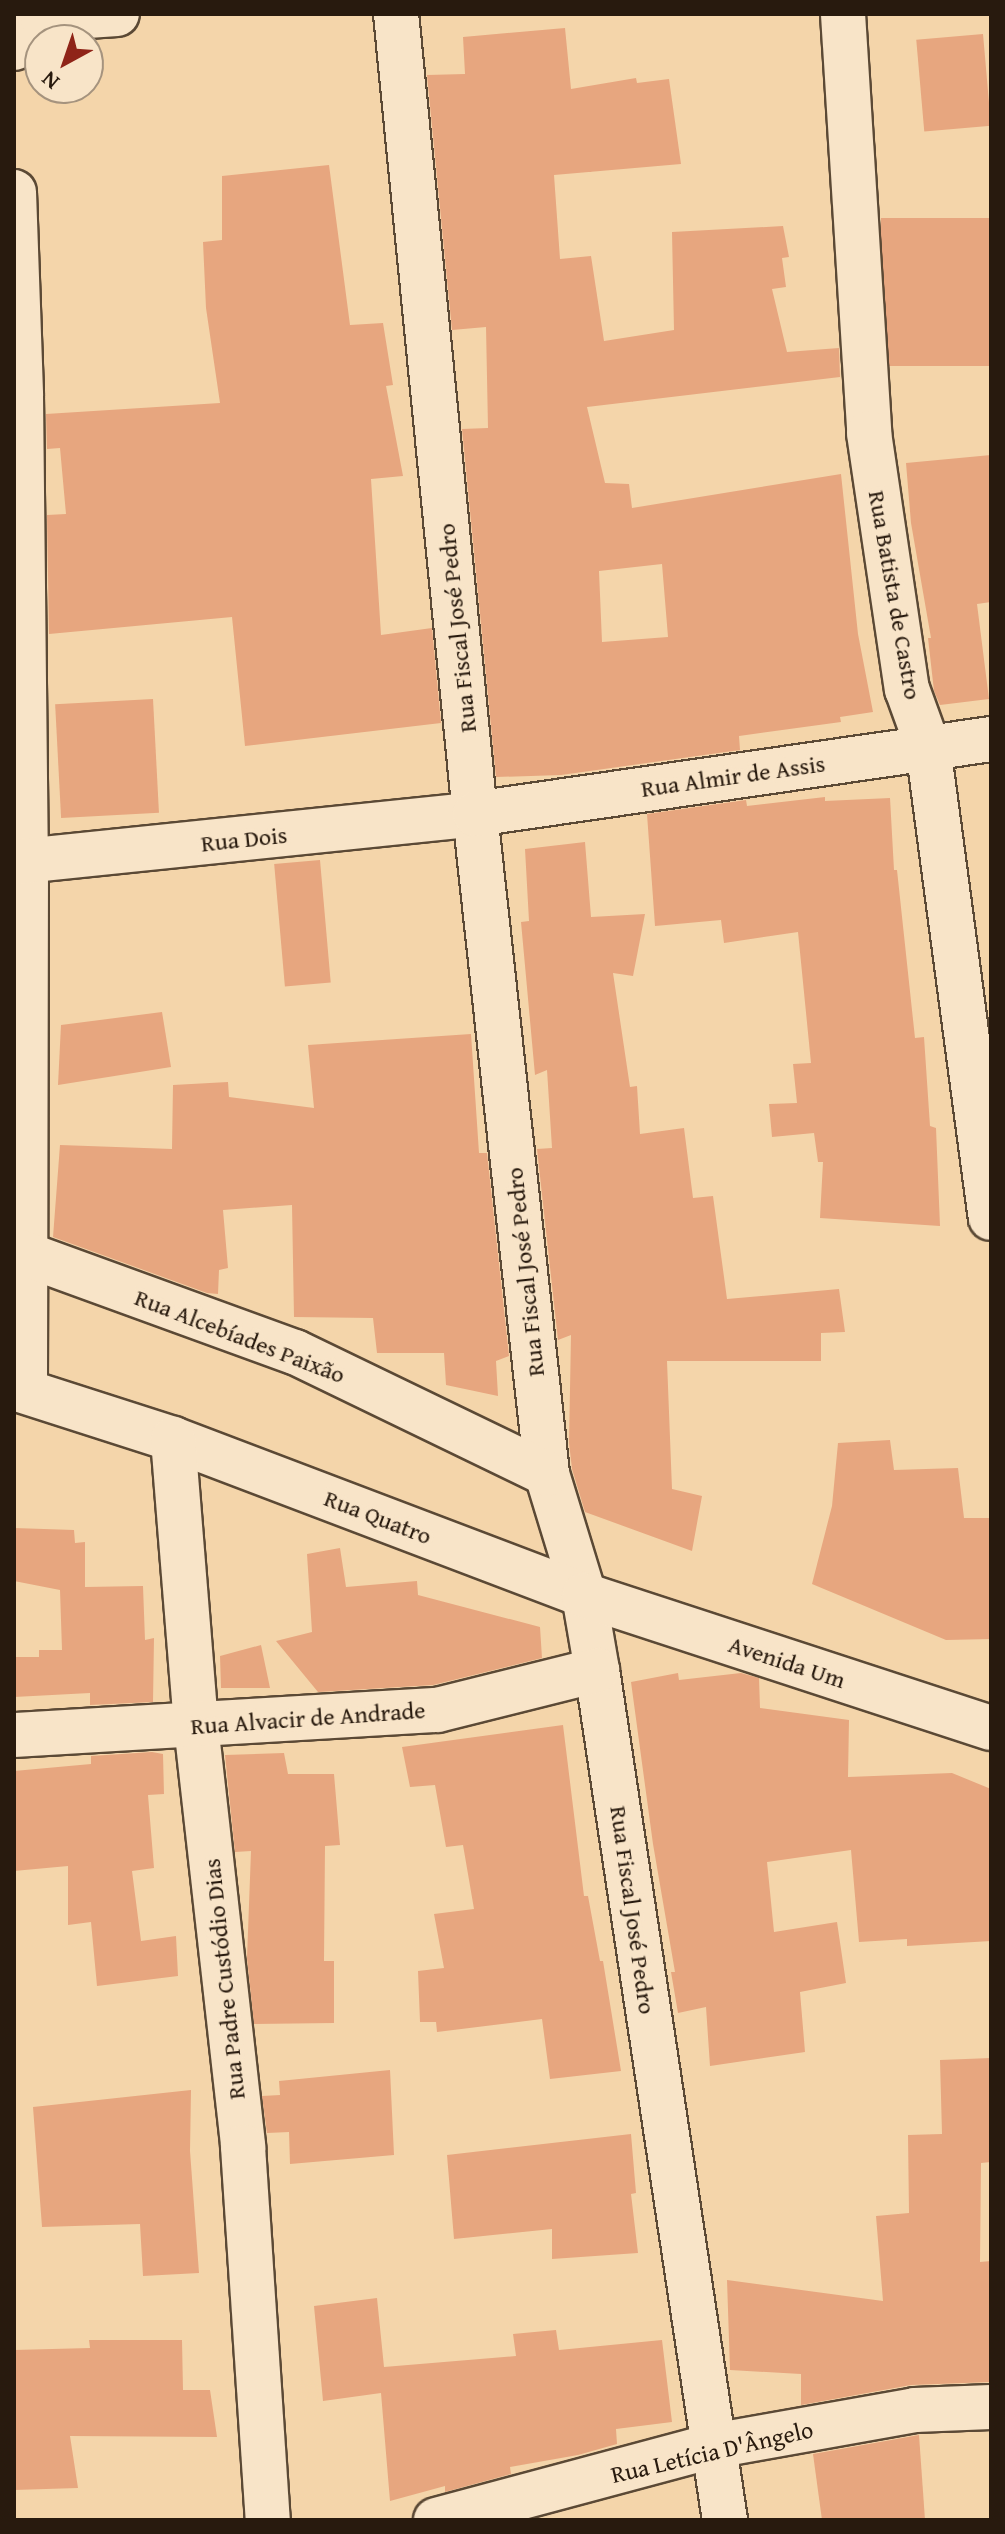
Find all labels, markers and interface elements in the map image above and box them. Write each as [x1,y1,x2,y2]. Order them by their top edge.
north arrow [24,24,104,104]
text: N [34,64,66,98]
street label: Rua Batista de Castro [862,488,928,702]
street label: Rua Fiscal José Pedro [432,522,482,734]
street label: Rua Almir de Assis [639,749,827,803]
street label: Rua Dois [199,820,289,858]
street label: Rua Fiscal José Pedro [500,1166,550,1378]
street label: Rua Alcebíades Paixão [131,1283,349,1389]
street label: Rua Quatro [320,1483,436,1551]
street label: Avenida Um [725,1630,849,1694]
street label: Rua Alvacir de Andrade [190,1695,426,1741]
street label: Rua Fiscal José Pedro [604,1804,662,2016]
street label: Rua Padre Custódio Dias [197,1857,251,2101]
street label: Rua Letícia D'Ângelo [608,2415,816,2489]

